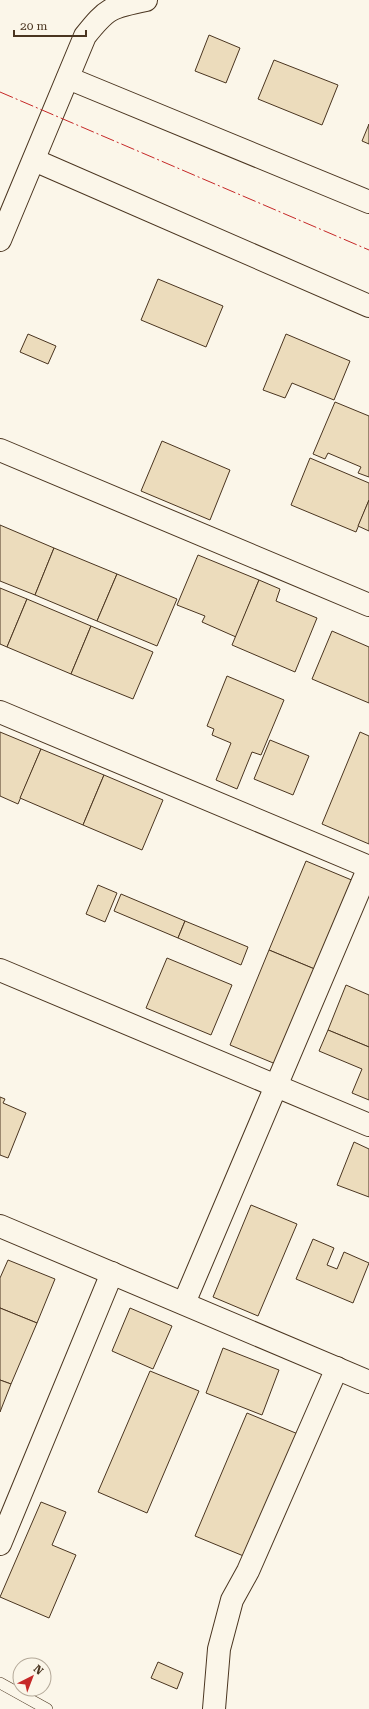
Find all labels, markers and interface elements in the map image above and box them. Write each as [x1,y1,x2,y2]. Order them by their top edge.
scale bar [14,12,86,38]
text: 20 m [20,19,47,33]
north arrow [12,1657,52,1697]
text: N [31,1662,46,1678]

